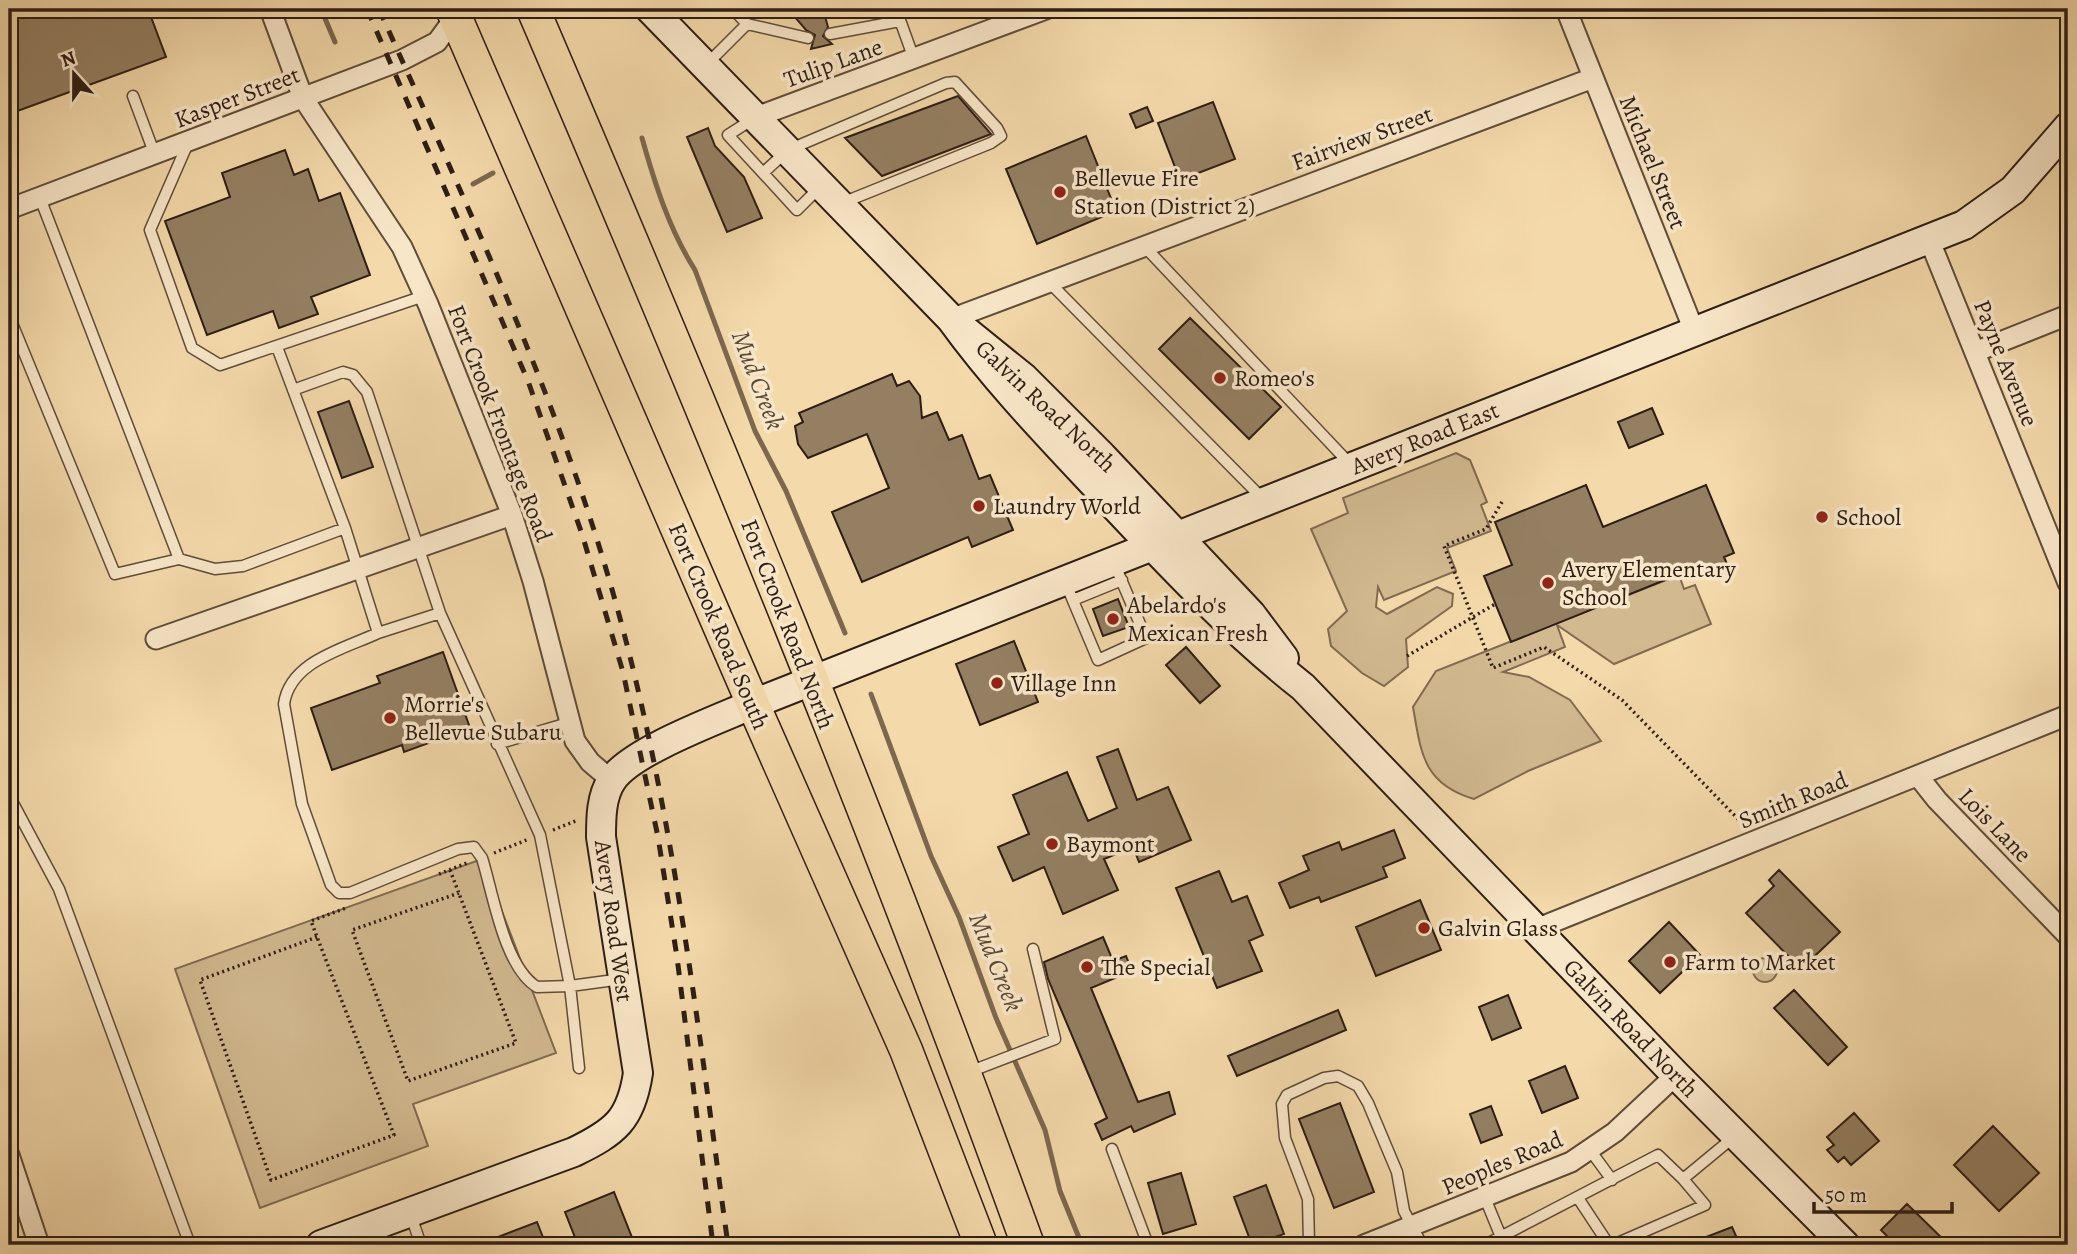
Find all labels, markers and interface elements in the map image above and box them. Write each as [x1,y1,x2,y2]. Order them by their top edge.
street label: Tulip Lane [779,30,887,96]
north arrow [38,38,108,108]
text: N [57,44,80,74]
street label: Kasper Street [170,58,304,136]
street label: Michael Street [1612,90,1694,234]
street label: Fairview Street [1287,98,1437,178]
place label: Bellevue Fire Station (District 2) [1074,162,1255,222]
marker: Bellevue Fire Station (District 2) [1052,184,1068,200]
street label: Payne Avenue [1966,295,2046,431]
street label: Fort Crook Frontage Road [440,300,560,546]
water label: Mud Creek [723,325,793,435]
street label: Galvin Road North [969,332,1123,480]
place label: Romeo's [1234,362,1315,394]
marker: Romeo's [1212,370,1228,386]
street label: Avery Road East [1345,394,1504,483]
place label: Laundry World [993,490,1141,522]
marker: Laundry World [971,498,987,514]
place label: School [1836,501,1901,533]
marker: School [1814,509,1830,525]
street label: Fort Crook Road North [733,514,843,734]
street label: Fort Crook Road South [661,518,777,734]
place label: Avery Elementary School [1561,553,1736,613]
marker: Avery Elementary School [1540,575,1556,591]
place label: Abelardo's Mexican Fresh [1126,589,1268,649]
marker: Abelardo's Mexican Fresh [1105,611,1121,627]
place label: Village Inn [1010,667,1117,699]
marker: Village Inn [989,675,1005,691]
place label: Morrie's Bellevue Subaru [404,688,562,748]
marker: Morrie's Bellevue Subaru [382,710,398,726]
street label: Smith Road [1734,764,1852,836]
street label: Lois Lane [1951,781,2039,869]
place label: Baymont [1066,828,1155,860]
marker: Baymont [1044,836,1060,852]
street label: Avery Road West [587,837,641,1004]
water label: Mud Creek [960,907,1032,1017]
place label: Galvin Glass [1438,912,1558,944]
marker: Galvin Glass [1416,920,1432,936]
place label: Farm to Market [1684,946,1836,978]
place label: The Special [1101,951,1211,983]
street label: Galvin Road North [1556,952,1706,1105]
marker: Farm to Market [1662,954,1678,970]
marker: The Special [1079,959,1095,975]
street label: Peoples Road [1437,1123,1567,1203]
scale bar [1814,1170,1953,1214]
text: 50 m [1825,1181,1867,1209]

